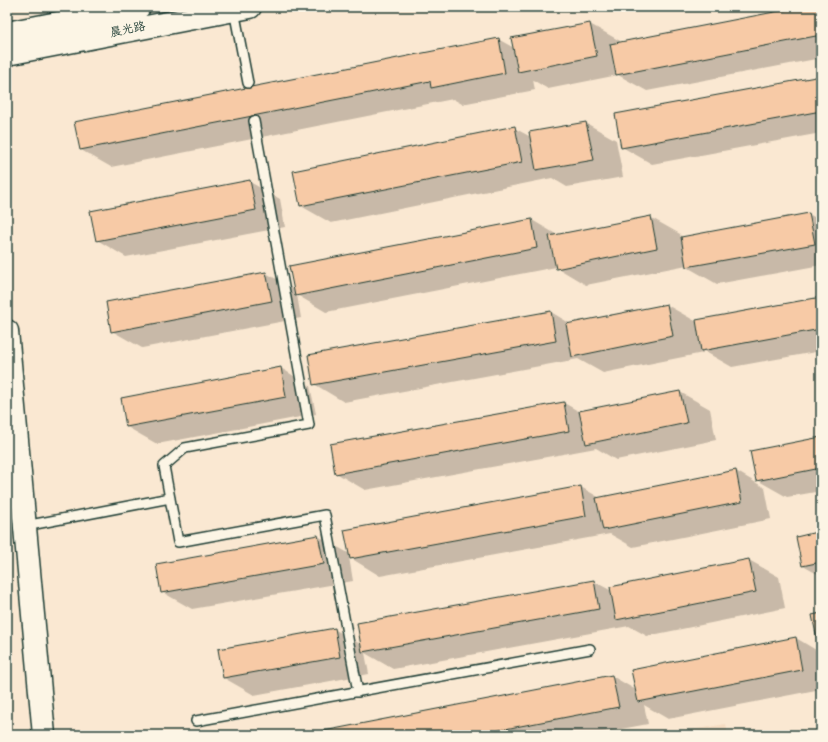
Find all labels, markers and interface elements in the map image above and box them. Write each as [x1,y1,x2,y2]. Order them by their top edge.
street label: 晨光路 [109,20,147,41]

